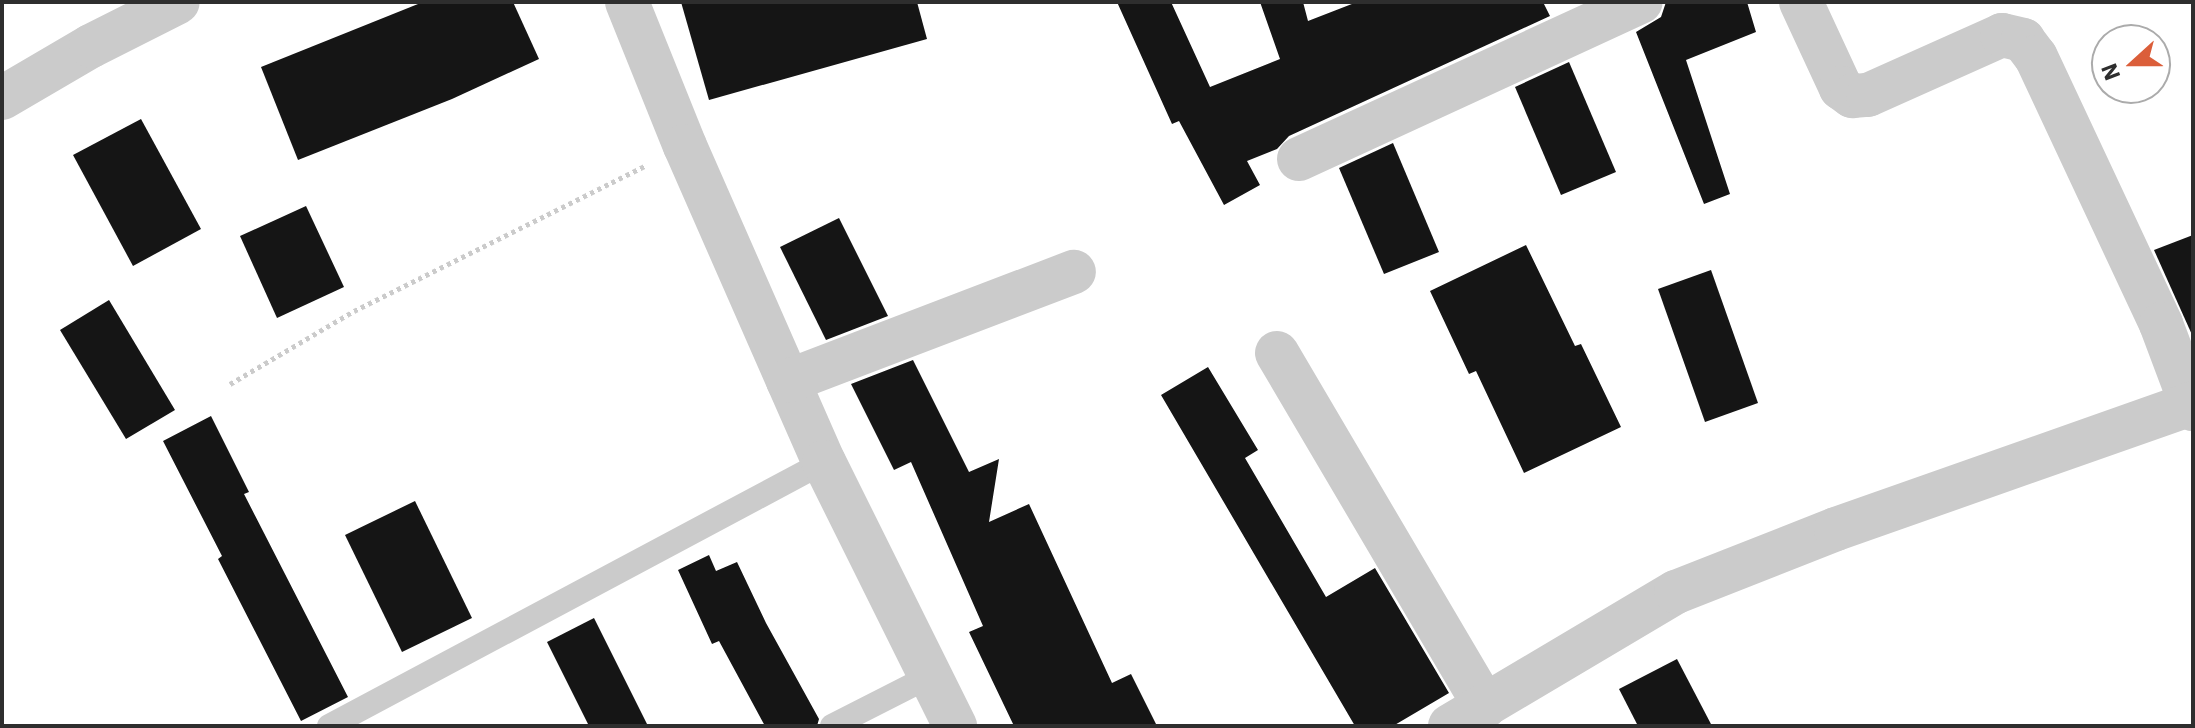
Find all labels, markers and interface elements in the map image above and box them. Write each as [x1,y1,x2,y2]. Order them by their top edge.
north arrow [2091,24,2171,104]
text: N [2094,59,2126,85]

